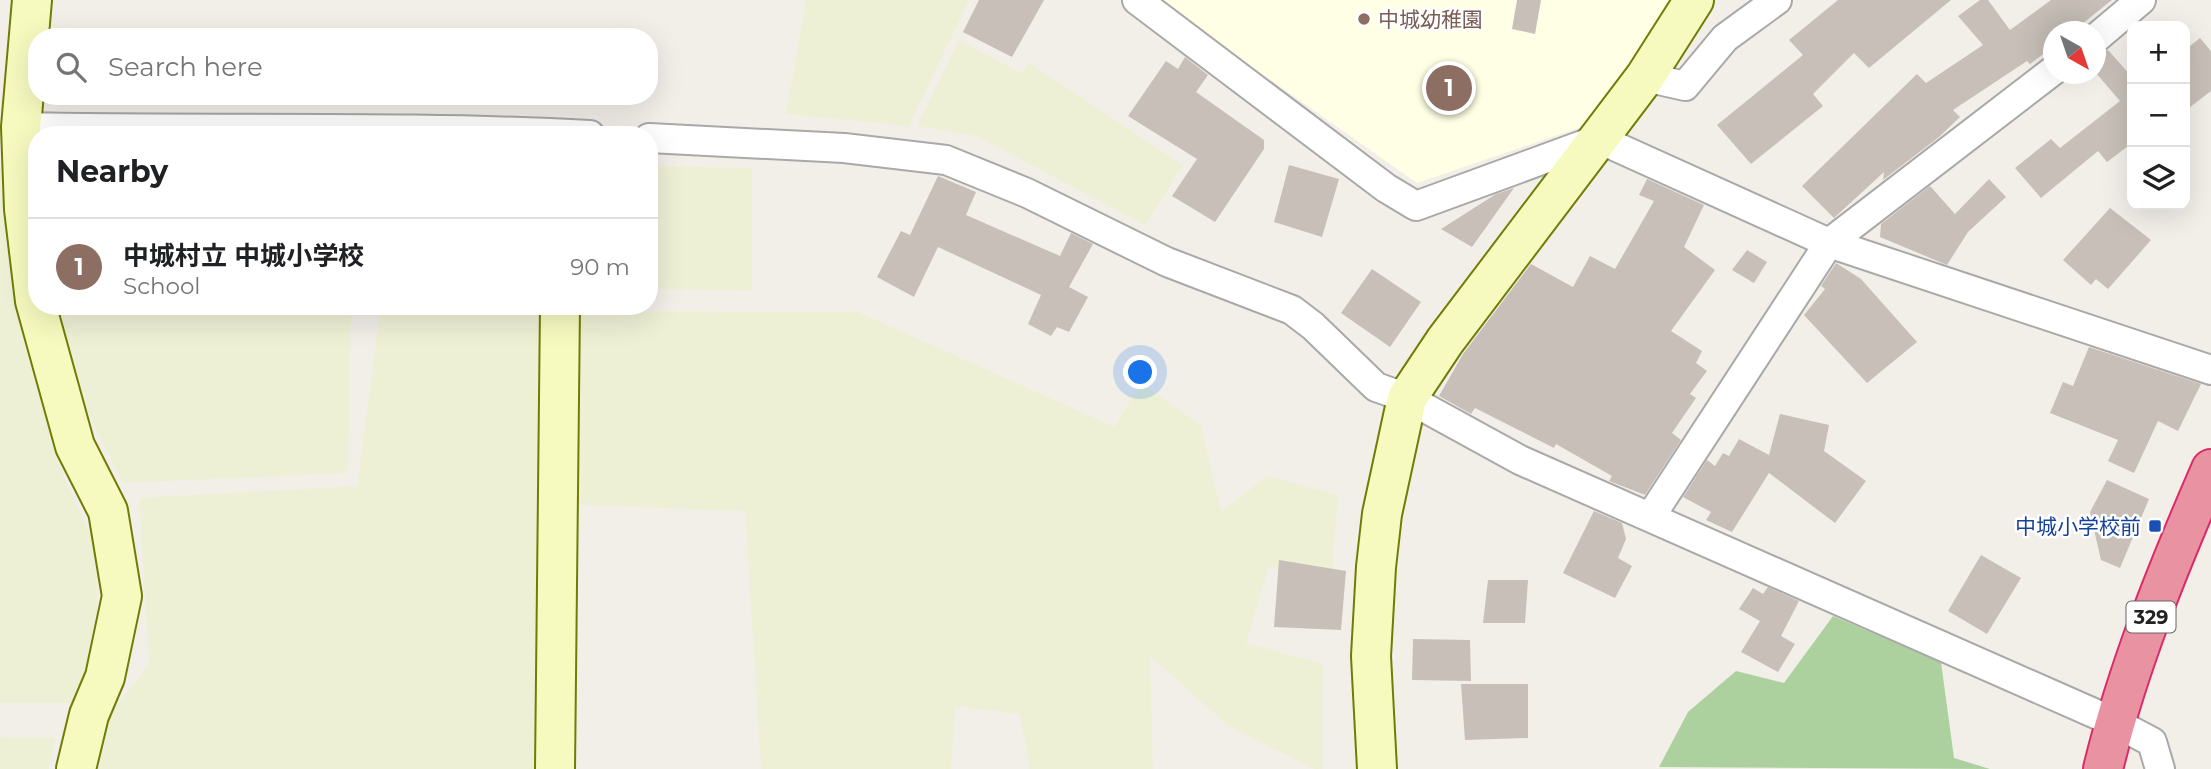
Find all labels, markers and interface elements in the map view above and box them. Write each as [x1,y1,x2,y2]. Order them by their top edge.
place label: 中城幼稚園 [1378,7,1483,32]
marker: 中城幼稚園 [1356,11,1372,27]
north arrow [2043,21,2106,84]
map controls [2127,21,2190,210]
button: + [2127,21,2190,84]
search box [28,28,658,105]
icon: search [52,48,90,86]
text: Search here [108,51,263,83]
pin: 1 [1426,62,1472,114]
button: − [2127,84,2190,147]
button: layers [2127,147,2190,210]
text: Nearby [56,153,168,190]
text: 中城村立 中城小学校 [123,240,364,272]
text: 1 [74,253,84,281]
text: 90 m [570,253,630,281]
text: School [123,272,201,300]
your location [1123,355,1157,389]
place label: 中城小学校前 [2015,514,2141,539]
marker: 中城小学校前 [2147,518,2163,534]
road number: 329 [2126,602,2176,632]

